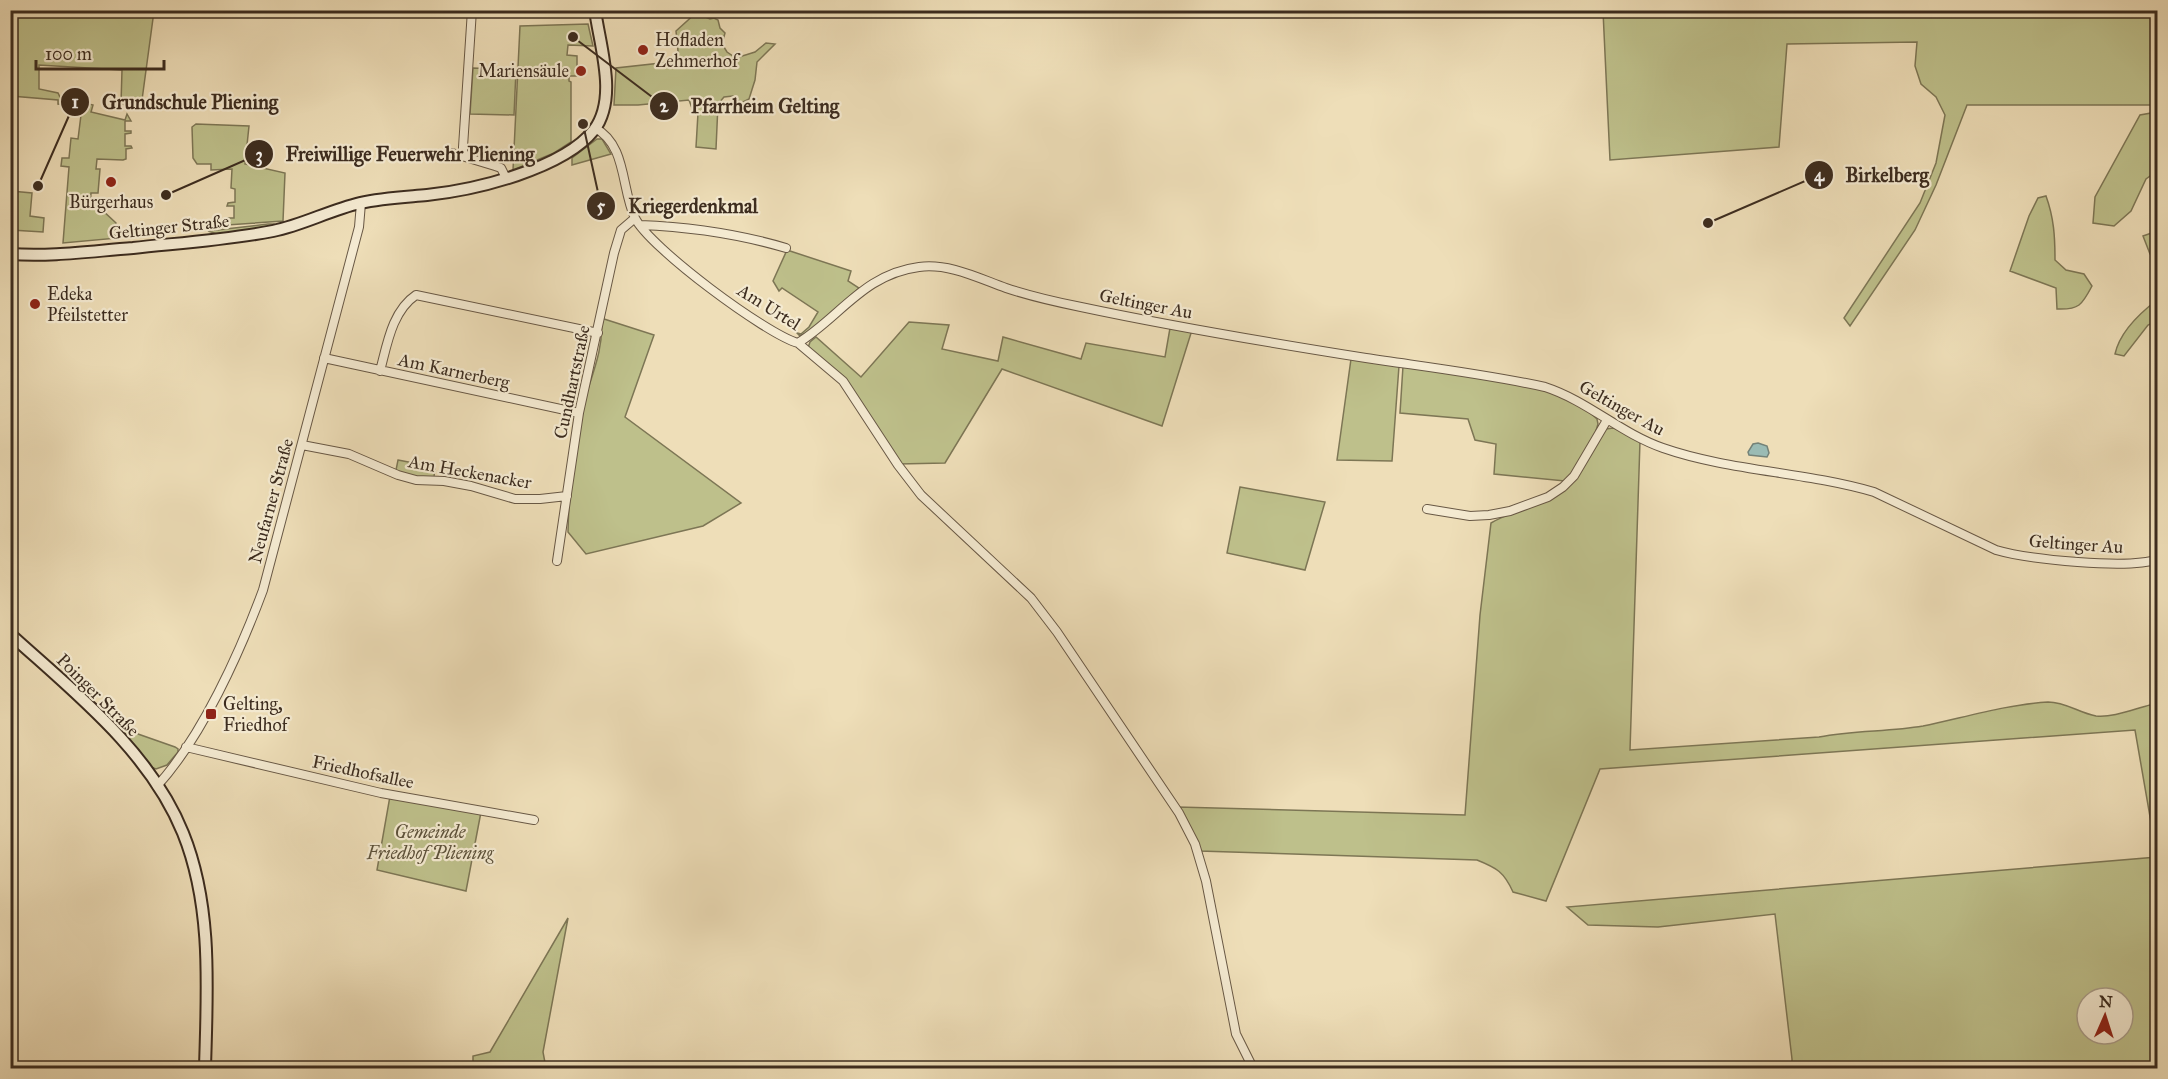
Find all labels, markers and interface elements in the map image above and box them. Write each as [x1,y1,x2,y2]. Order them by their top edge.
place label: Hofladen Zehmerhof [655,29,741,72]
scale bar [36,33,164,71]
text: 100 m [45,43,92,65]
marker: Hofladen Zehmerhof [636,43,650,57]
place label: Mariensäule [478,60,569,82]
marker: Mariensäule [574,64,588,78]
callout: Grundschule Pliening [60,83,290,121]
callout: Pfarrheim Gelting [649,87,851,125]
text: Grundschule Pliening [102,90,279,115]
text: 1 [71,91,79,113]
text: Pfarrheim Gelting [691,94,840,119]
text: 2 [660,95,670,117]
callout: Freiwillige Feuerwehr Pliening [244,135,547,173]
text: Freiwillige Feuerwehr Pliening [285,142,535,167]
text: 3 [255,144,263,167]
callout: Birkelberg [1804,156,1941,194]
text: Birkelberg [1845,163,1930,188]
text: 4 [1814,164,1825,187]
marker: Bürgerhaus [104,175,118,189]
callout: Kriegerdenkmal [586,187,770,225]
place label: Bürgerhaus [69,191,153,214]
text: Kriegerdenkmal [628,194,758,219]
text: 5 [597,195,606,217]
street label: Geltinger Straße [108,210,230,245]
street label: Am Urtel [732,278,805,335]
place label: Edeka Pfeilstetter [47,283,128,326]
street label: Geltinger Au [1097,284,1195,325]
marker: Edeka Pfeilstetter [28,297,42,311]
street label: Cundhartstraße [549,323,595,441]
street label: Am Karnerberg [395,348,512,395]
street label: Geltinger Au [1575,375,1669,442]
street label: Neufarner Straße [244,436,298,566]
street label: Am Heckenacker [406,450,534,494]
street label: Geltinger Au [2028,530,2124,559]
street label: Poinger Straße [51,649,144,742]
place label: Gelting, Friedhof [223,693,291,736]
marker: Gelting, Friedhof [204,707,218,721]
street label: Friedhofsallee [310,750,416,794]
park label: Gemeinde Friedhof Pliening [366,821,495,864]
north arrow [2075,986,2135,1046]
text: N [2098,992,2113,1011]

